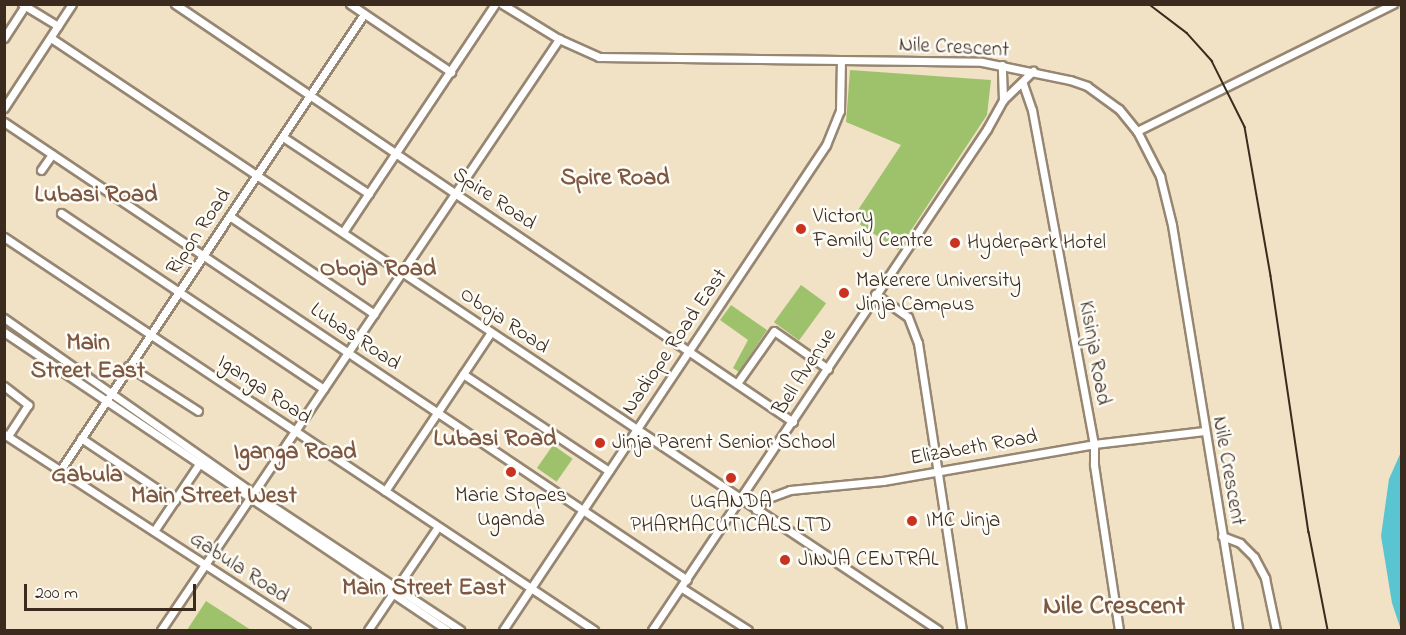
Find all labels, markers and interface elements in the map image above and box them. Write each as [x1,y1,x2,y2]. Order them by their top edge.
street label: Nile Crescent [898,33,1010,63]
street label: Spire Road [447,162,541,236]
district label: Spire Road [560,165,670,193]
district label: Lubasi Road [35,182,157,210]
street label: Ripon Road [161,184,237,280]
place label: Victory Family Centre [813,204,933,254]
marker: Victory Family Centre [794,222,808,236]
place label: Hyderpark Hotel [967,230,1106,256]
marker: Hyderpark Hotel [948,236,962,250]
district label: Oboja Road [320,256,436,284]
street label: Nadiope Road East [617,264,733,420]
place label: Makerere University Jinja Campus [856,268,1021,318]
street label: Oboja Road [455,282,553,360]
marker: Makerere University Jinja Campus [837,286,851,300]
street label: Lubas Road [305,298,405,376]
street label: Kisinja Road [1072,299,1116,407]
street label: Bell Avenue [768,324,842,420]
district label: Main Street East [31,330,145,386]
street label: Iganga Road [212,349,316,431]
street label: Nile Crescent [1206,414,1250,528]
street label: Elizabeth Road [908,424,1040,472]
district label: Lubasi Road [434,426,556,454]
place label: Jinja Parent Senior School [612,430,835,456]
marker: Jinja Parent Senior School [593,436,607,450]
district label: Iganga Road [233,439,357,467]
district label: Gabula [51,462,123,490]
marker: Marie Stopes Uganda [502,463,520,481]
marker: UGANDA PHARMACUTICALS LTD [722,469,740,487]
district label: Main Street West [131,483,297,511]
place label: Marie Stopes Uganda [455,483,567,533]
place label: UGANDA PHARMACUTICALS LTD [630,489,832,539]
place label: IMC Jinja [926,508,1000,534]
marker: IMC Jinja [903,512,921,530]
street label: Gabula Road [185,527,293,609]
place label: JINJA CENTRAL [798,547,939,573]
marker: JINJA CENTRAL [776,551,794,569]
scale bar [27,572,200,610]
district label: Main Street East [342,575,506,603]
text: 200 m [35,581,78,607]
district label: Nile Crescent [1043,591,1185,623]

